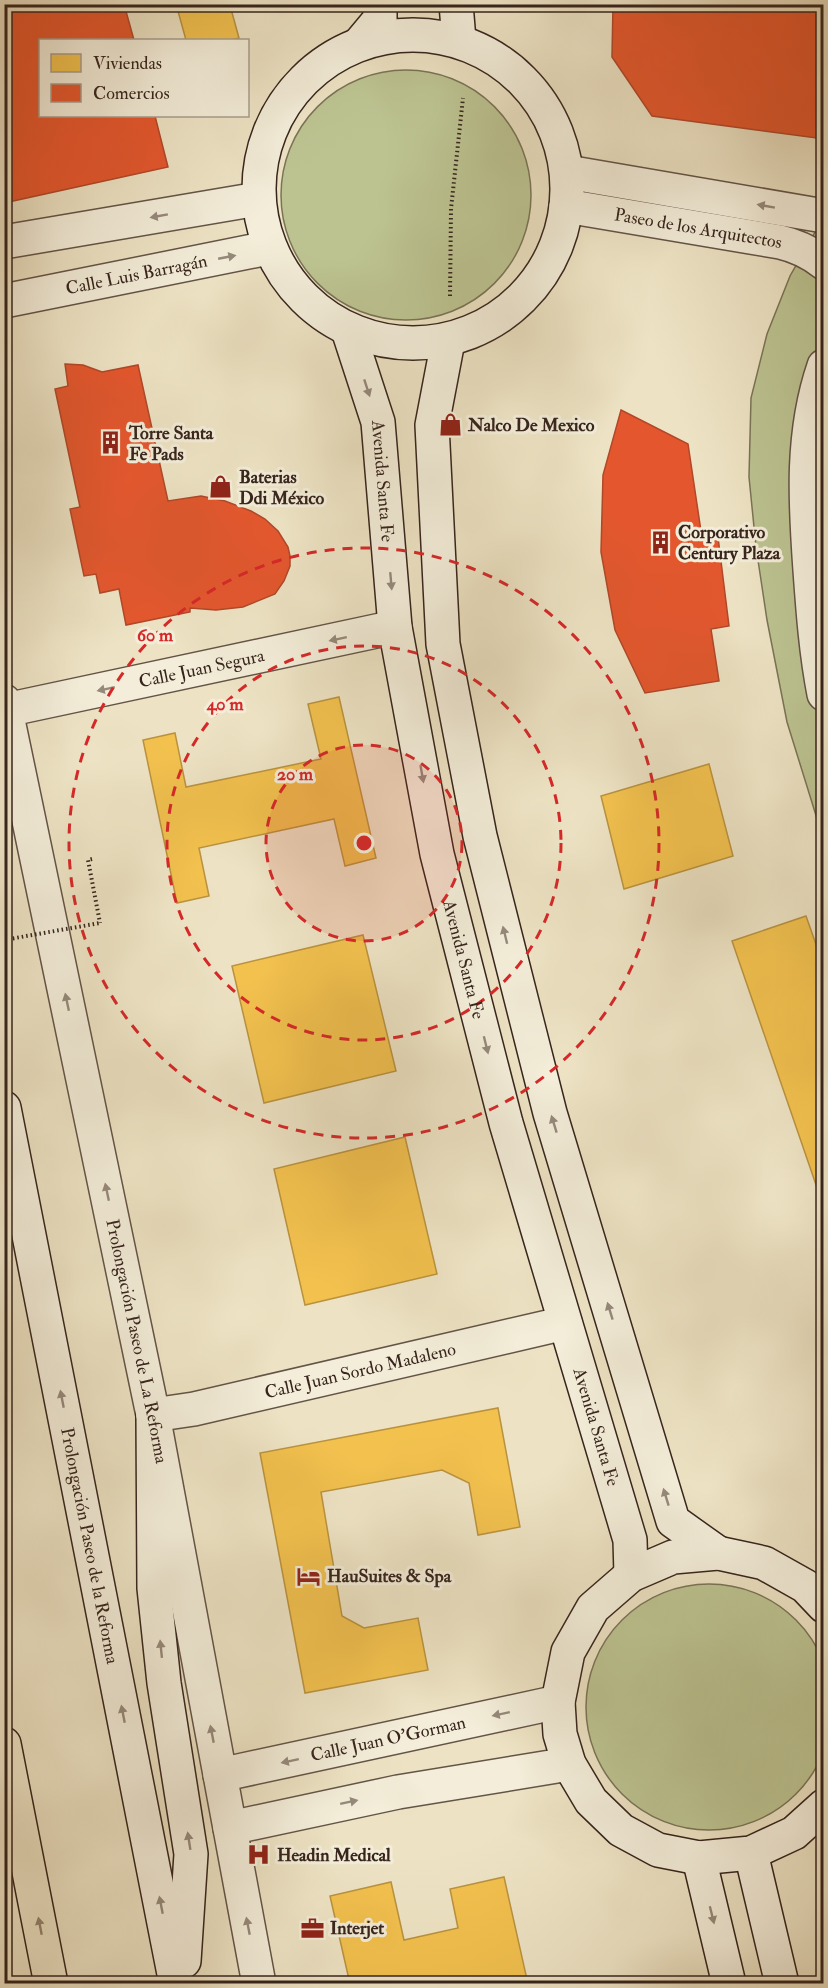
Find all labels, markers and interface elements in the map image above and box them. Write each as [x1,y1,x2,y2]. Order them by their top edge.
legend [39,39,249,117]
text: Viviendas [93,52,162,75]
text: Comercios [93,82,170,105]
one-way arrow [756,201,775,210]
street label: Paseo de los Arquitectos [612,203,784,254]
one-way arrow [149,211,168,220]
street label: Calle Luis Barragán [64,249,209,300]
one-way arrow [217,252,236,261]
one-way arrow [363,379,372,397]
shop icon: Nalco De Mexico [437,412,463,438]
place label: Nalco De Mexico [467,414,595,437]
street label: Avenida Santa Fe [366,418,399,544]
place label: Torre Santa Fe Pads [128,422,214,466]
building icon: Torre Santa Fe Pads [98,430,124,456]
place label: Baterias Ddi México [239,466,325,510]
shop icon: Baterias Ddi México [208,474,234,500]
place label: Corporativo Century Plaza [678,521,781,565]
building icon: Corporativo Century Plaza [647,529,673,555]
one-way arrow [386,572,396,591]
text: 60 m [137,624,174,647]
one-way arrow [328,635,347,644]
street label: Calle Juan Segura [137,644,267,693]
one-way arrow [97,684,116,694]
text: 40 m [206,693,244,716]
text: 20 m [277,763,314,786]
one-way arrow [418,764,427,783]
centre of rings [354,833,374,853]
street label: Avenida Santa Fe [437,896,490,1022]
one-way arrow [500,926,509,944]
one-way arrow [62,992,72,1011]
one-way arrow [481,1036,491,1054]
one-way arrow [549,1115,558,1133]
one-way arrow [102,1183,111,1202]
street label: Prolongación Paseo de La Reforma [101,1217,173,1466]
one-way arrow [605,1302,614,1320]
street label: Calle Juan Sordo Madaleno [262,1337,458,1404]
street label: Avenida Santa Fe [568,1364,625,1489]
one-way arrow [57,1389,66,1408]
street label: Prolongación Paseo de la Reforma [55,1425,125,1666]
one-way arrow [661,1488,670,1506]
hotel icon: HauSuites & Spa [296,1563,322,1589]
place label: HauSuites & Spa [327,1565,452,1588]
one-way arrow [156,1639,166,1658]
one-way arrow [118,1704,127,1723]
one-way arrow [491,1710,510,1719]
street label: Calle Juan O'Gorman [308,1711,468,1767]
one-way arrow [207,1725,216,1744]
one-way arrow [280,1757,299,1766]
one-way arrow [339,1797,358,1807]
one-way arrow [184,1832,193,1851]
hospital icon: Headin Medical [246,1842,272,1868]
place label: Headin Medical [277,1844,391,1867]
one-way arrow [156,1896,165,1915]
one-way arrow [708,1906,718,1924]
office icon: Interjet [299,1915,325,1941]
one-way arrow [35,1916,44,1935]
one-way arrow [243,1916,252,1935]
place label: Interjet [330,1917,384,1940]

